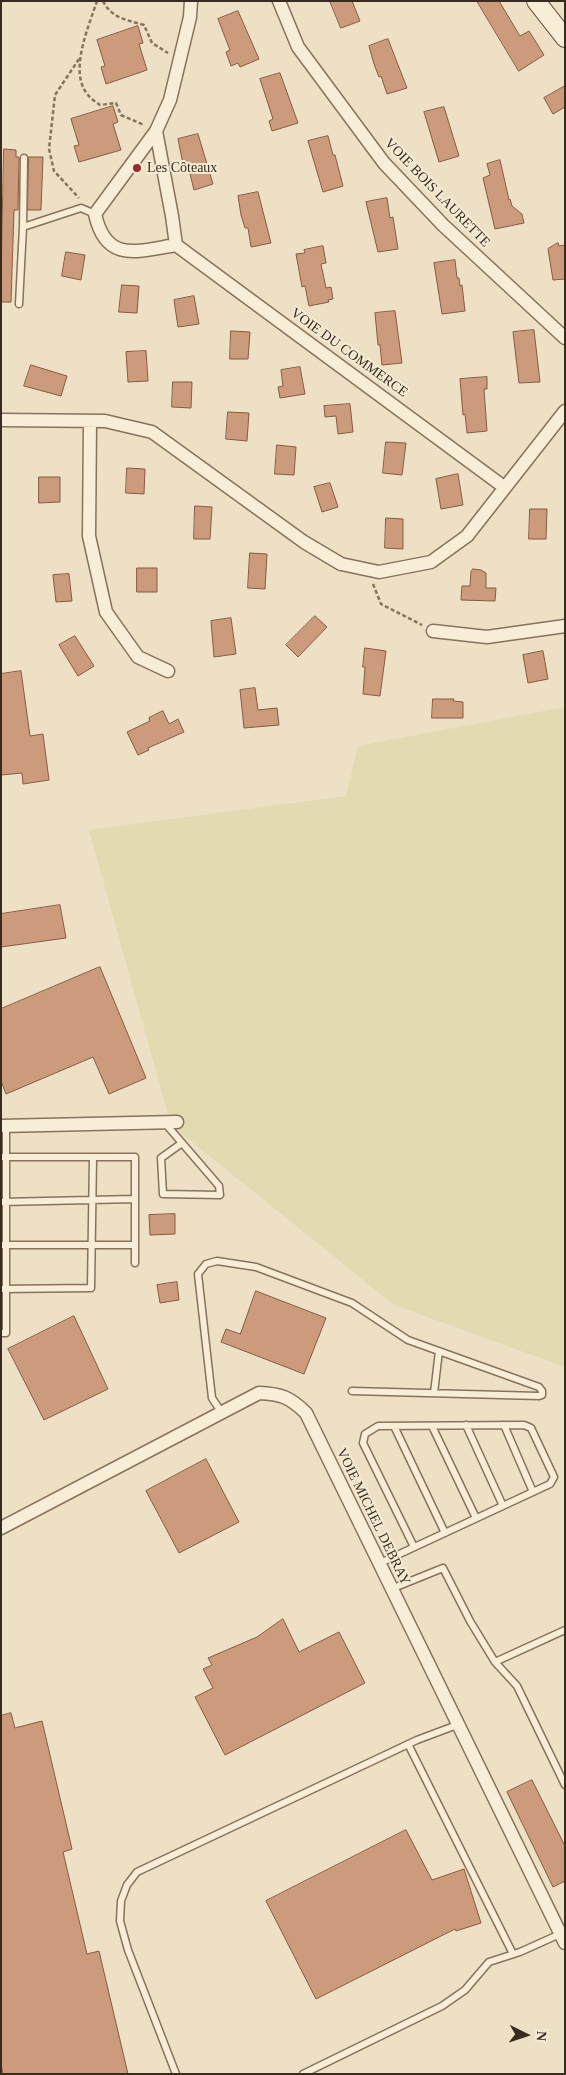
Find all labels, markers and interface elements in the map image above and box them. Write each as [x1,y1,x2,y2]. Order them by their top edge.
street label: VOIE BOIS LAURETTE [381,135,493,251]
place label: Les Côteaux [147,160,217,176]
marker: Les Côteaux [131,162,143,174]
street label: VOIE DU COMMERCE [287,305,411,401]
street label: VOIE MICHEL DEBRAY [332,1446,414,1588]
north arrow [501,2010,551,2060]
text: N [534,2031,549,2042]

